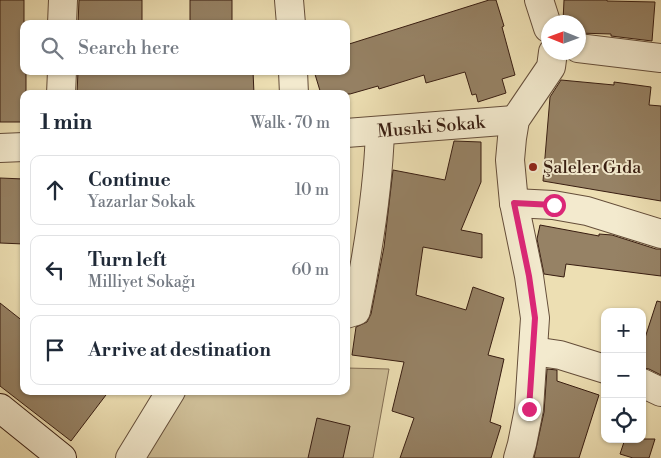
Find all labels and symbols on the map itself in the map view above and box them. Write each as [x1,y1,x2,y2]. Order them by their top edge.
north arrow [541,15,586,60]
street label: Musıki Sokak [376,111,487,143]
place label: Şaleler Gıda [543,156,642,179]
marker: Şaleler Gıda [527,161,539,173]
route start [543,194,566,217]
route end [518,398,541,421]

